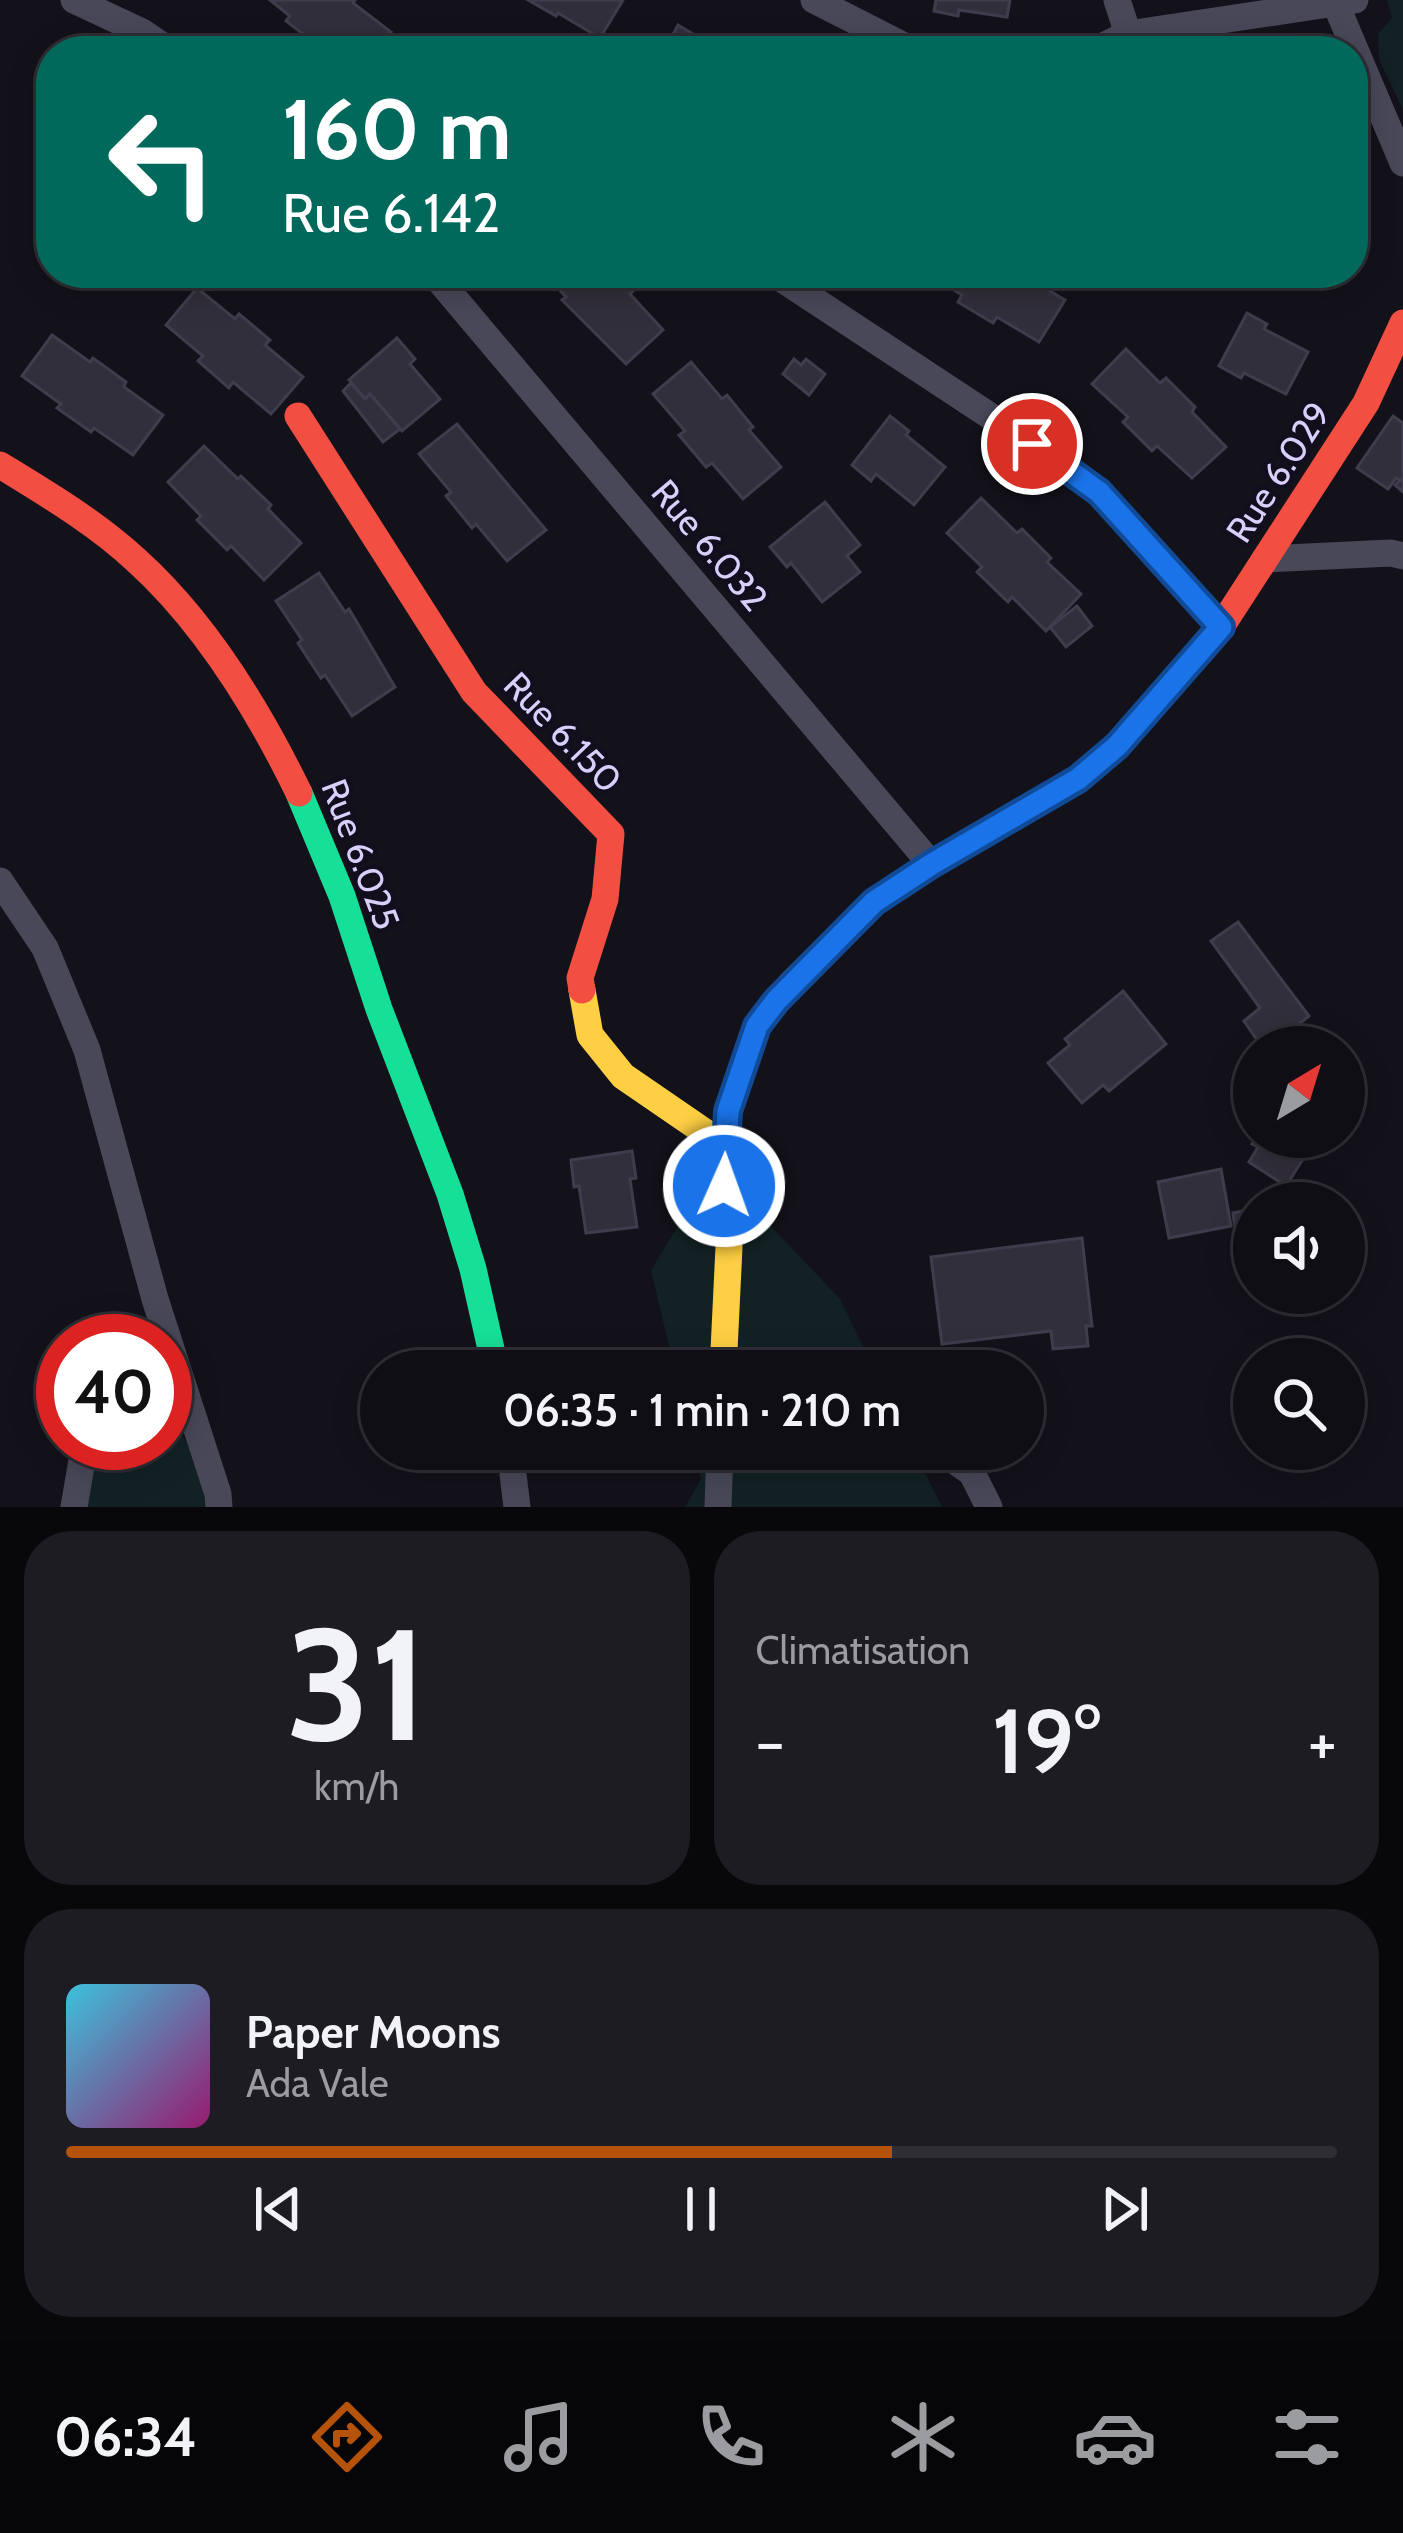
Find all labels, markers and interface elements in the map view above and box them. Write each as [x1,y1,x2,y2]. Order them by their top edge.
text: 160 m [282,78,511,180]
icon: left [84,84,240,240]
text: Rue 6.142 [282,180,500,246]
pin [981,393,1083,495]
street label: Rue 6.029 [1216,394,1340,550]
icon: arrive [999,411,1065,477]
street label: Rue 6.032 [643,471,777,619]
street label: Rue 6.150 [495,663,631,801]
street label: Rue 6.025 [312,773,410,935]
north arrow [1233,1026,1365,1158]
map controls [1233,1026,1365,1470]
position arrow [661,1123,787,1249]
button: sound [1233,1182,1365,1314]
speed limit sign: 40 [36,1314,192,1470]
button: search [1233,1338,1365,1470]
text: 06:35 · 1 min · 210 m [503,1383,901,1437]
text: 31 [286,1589,428,1779]
text: Climatisation [756,1626,970,1674]
text: 19° [992,1686,1101,1796]
text: − [756,1701,785,1782]
text: + [1308,1701,1337,1782]
text: km/h [314,1762,399,1810]
text: Paper Moons [246,2005,501,2059]
text: Ada Vale [246,2059,389,2107]
icon: previous [245,2176,311,2242]
icon: pause [668,2176,734,2242]
icon: next [1092,2176,1158,2242]
icon: directions [305,2395,389,2479]
icon: music [497,2395,581,2479]
icon: phone [689,2395,773,2479]
icon: climate [881,2395,965,2479]
icon: car [1073,2395,1157,2479]
icon: filters [1265,2395,1349,2479]
text: 06:34 [54,2404,197,2470]

